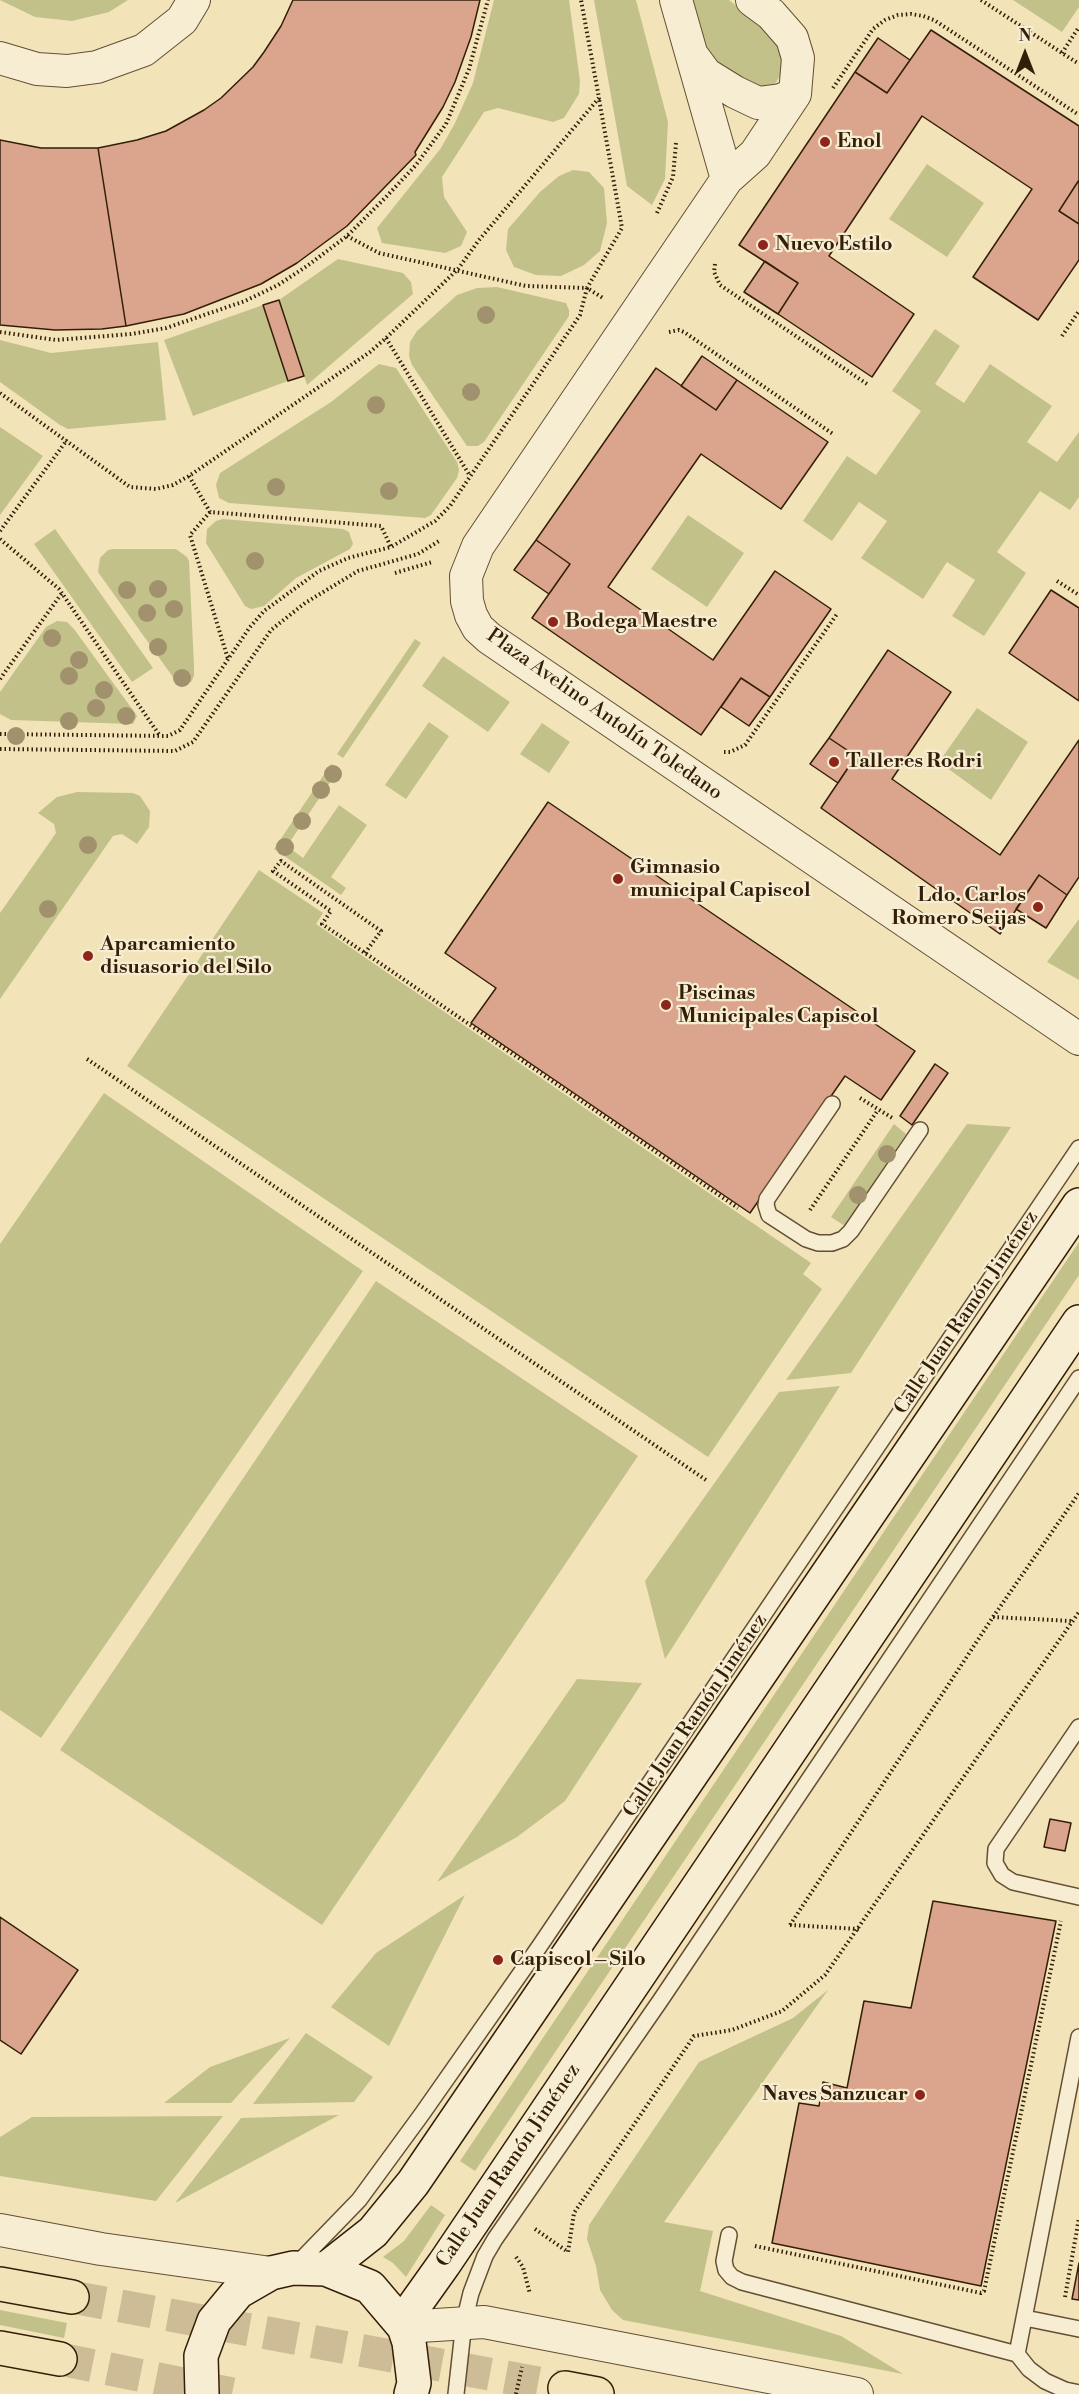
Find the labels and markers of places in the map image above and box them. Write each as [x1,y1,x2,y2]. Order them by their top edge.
place label: Enol [837,130,882,154]
marker: Enol [818,135,832,149]
place label: Nuevo Estilo [775,233,893,257]
marker: Nuevo Estilo [756,238,770,252]
place label: Bodega Maestre [565,610,717,634]
marker: Bodega Maestre [546,615,560,629]
place label: Talleres Rodri [846,750,982,774]
marker: Talleres Rodri [827,755,841,769]
place label: Gimnasio municipal Capiscol [630,856,811,903]
marker: Gimnasio municipal Capiscol [611,872,625,886]
place label: Ldo. Carlos Romero Seijas [892,884,1026,931]
marker: Ldo. Carlos Romero Seijas [1031,900,1045,914]
place label: Aparcamiento disuasorio del Silo [100,933,272,980]
marker: Aparcamiento disuasorio del Silo [81,949,95,963]
place label: Piscinas Municipales Capiscol [678,982,878,1029]
marker: Piscinas Municipales Capiscol [659,998,673,1012]
place label: Capiscol – Silo [510,1948,646,1972]
marker: Capiscol – Silo [491,1953,505,1967]
place label: Naves Sanzucar [762,2083,908,2107]
marker: Naves Sanzucar [913,2088,927,2102]

